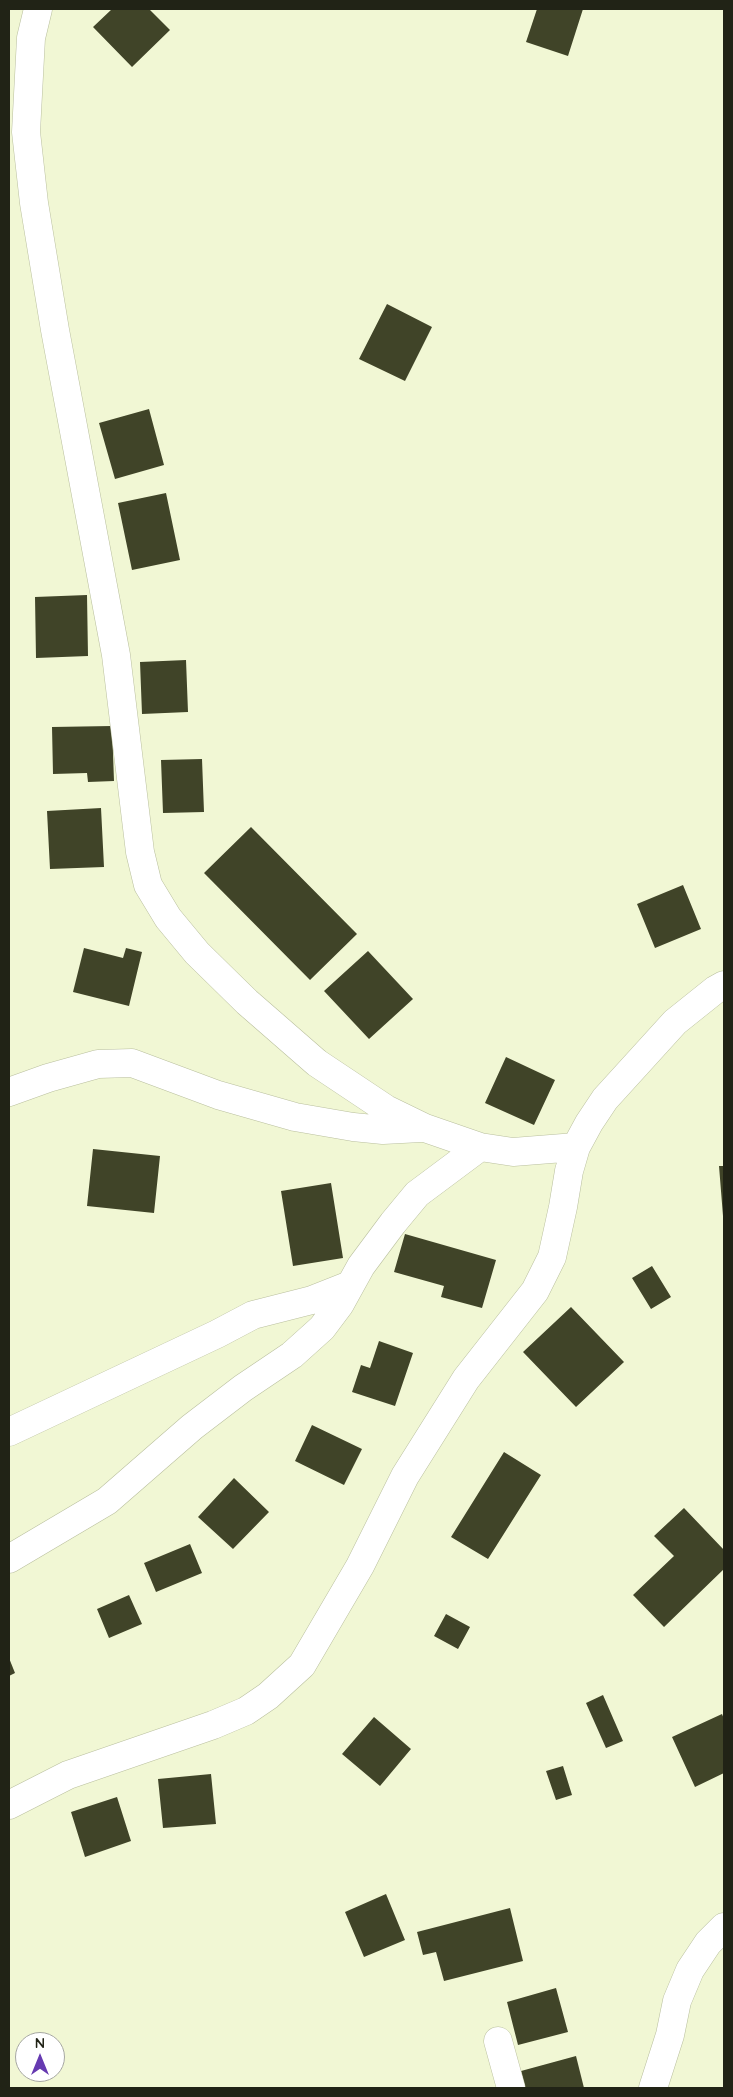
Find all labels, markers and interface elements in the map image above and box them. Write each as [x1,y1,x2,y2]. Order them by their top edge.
north arrow [15,2032,65,2082]
text: N [35,2034,45,2052]

